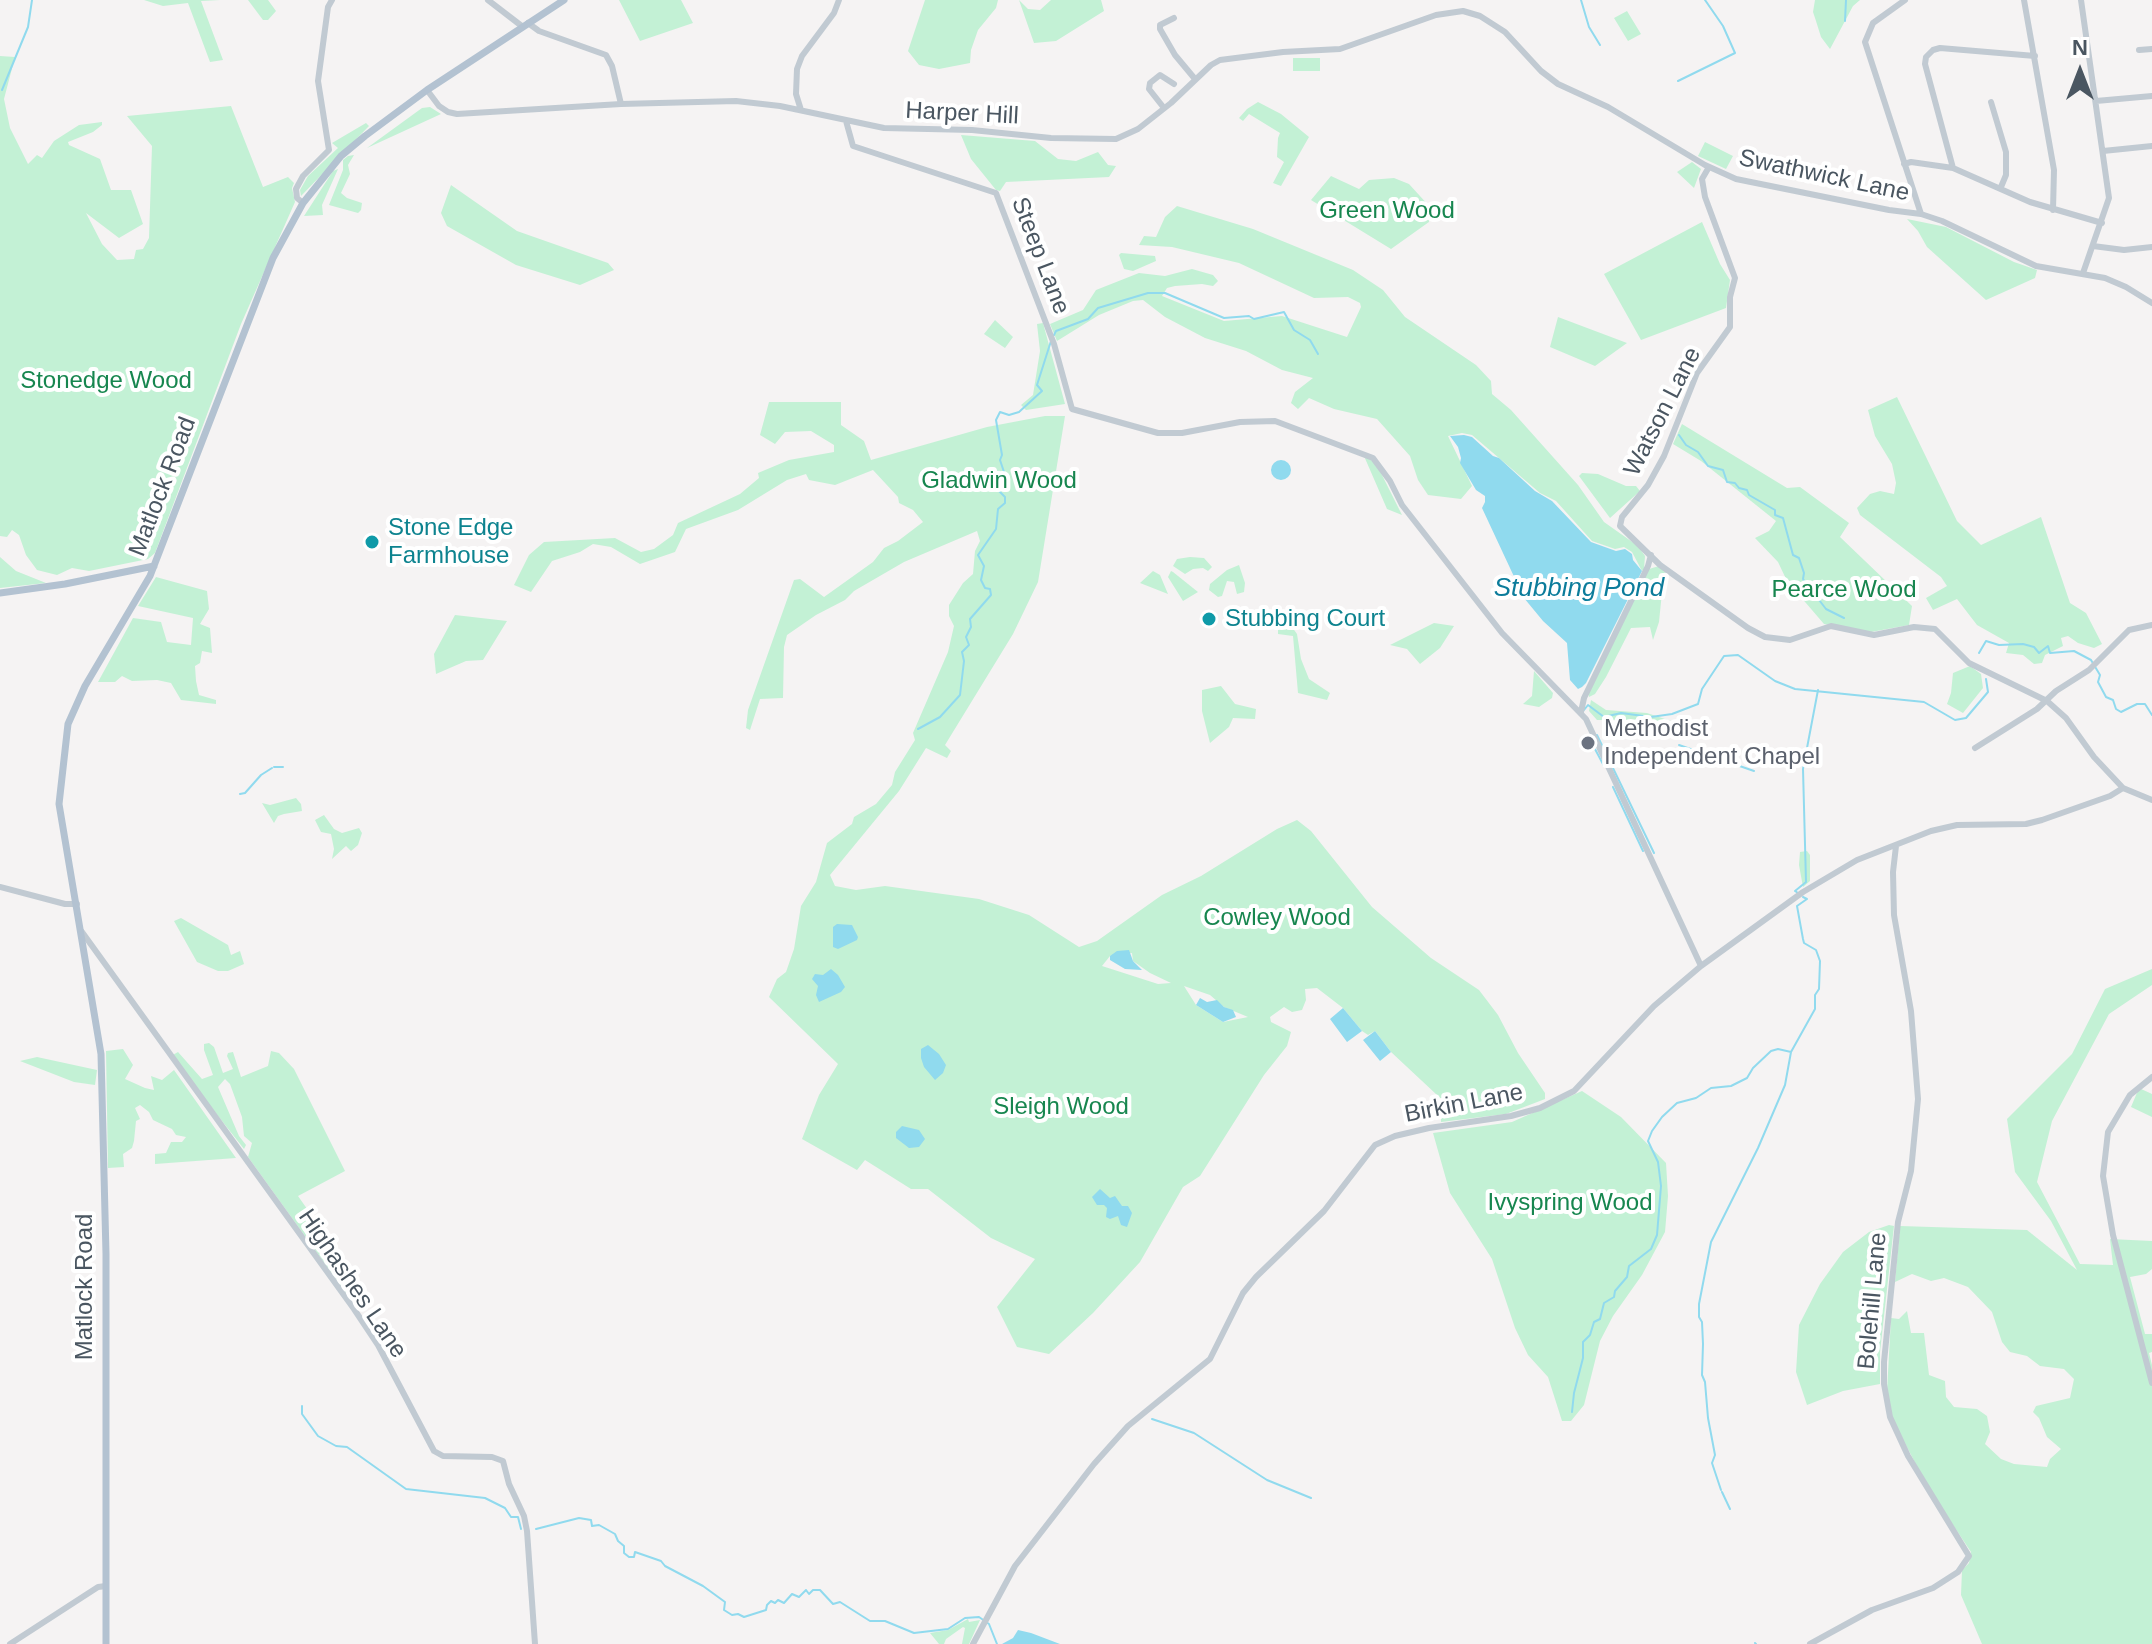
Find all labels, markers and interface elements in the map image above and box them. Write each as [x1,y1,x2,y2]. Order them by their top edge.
north arrow [2040,32,2120,112]
text: N [2072,35,2088,60]
street label: Harper Hill [905,97,1019,131]
street label: Swathwick Lane [1736,144,1912,208]
street label: Steep Lane [1005,194,1075,318]
park label: Green Wood [1319,197,1455,225]
street label: Watson Lane [1618,343,1708,481]
park label: Stonedge Wood [20,367,192,395]
street label: Matlock Road [123,413,203,561]
park label: Gladwin Wood [921,467,1077,495]
place label: Stone Edge Farmhouse [388,514,513,570]
marker: Stone Edge Farmhouse [363,533,381,551]
water label: Stubbing Pond [1494,573,1664,605]
park label: Pearce Wood [1772,576,1916,604]
place label: Stubbing Court [1225,605,1385,633]
marker: Stubbing Court [1200,610,1218,628]
place label: Methodist Independent Chapel [1604,715,1820,771]
marker: Methodist Independent Chapel [1579,734,1597,752]
park label: Cowley Wood [1203,904,1351,932]
street label: Birkin Lane [1402,1078,1526,1130]
park label: Sleigh Wood [993,1093,1129,1121]
park label: Ivyspring Wood [1488,1189,1652,1217]
street label: Highashes Lane [292,1204,412,1364]
street label: Matlock Road [71,1214,99,1360]
street label: Bolehill Lane [1853,1231,1893,1371]

